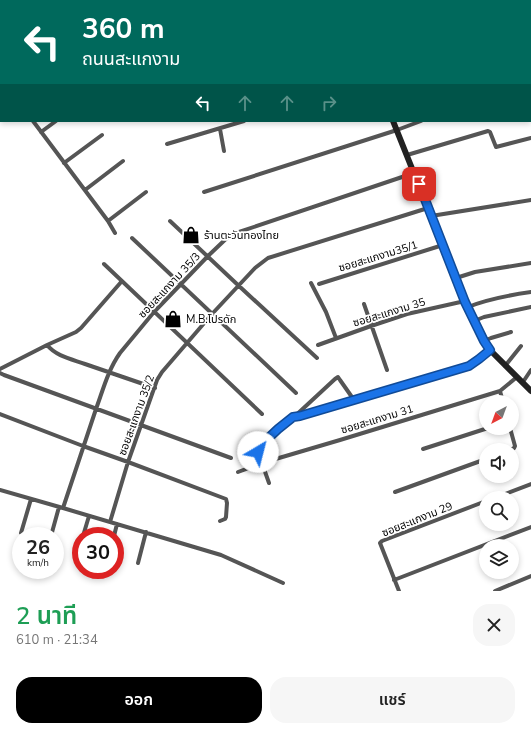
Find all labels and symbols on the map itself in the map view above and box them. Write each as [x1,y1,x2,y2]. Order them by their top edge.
pin [402,167,436,201]
shop icon: ร้านตะวันทองไทย [181,225,201,245]
place label: ร้านตะวันทองไทย [204,228,279,243]
street label: ซอยสะแกงาม35/1 [337,237,419,276]
street label: ซอยสะแกงาม 35/3 [135,249,204,321]
street label: ซอยสะแกงาม 35 [351,294,428,331]
shop icon: M.B.โปรดัก [163,309,183,329]
place label: M.B.โปรดัก [186,312,236,327]
street label: ซอยสะแกงาม 35/2 [115,373,158,458]
north arrow [479,395,519,435]
street label: ซอยสะแกงาม 31 [339,401,415,438]
position arrow [237,431,279,473]
street label: ซอยสะแกงาม 29 [380,498,455,540]
speed limit sign: 30 [72,527,124,579]

